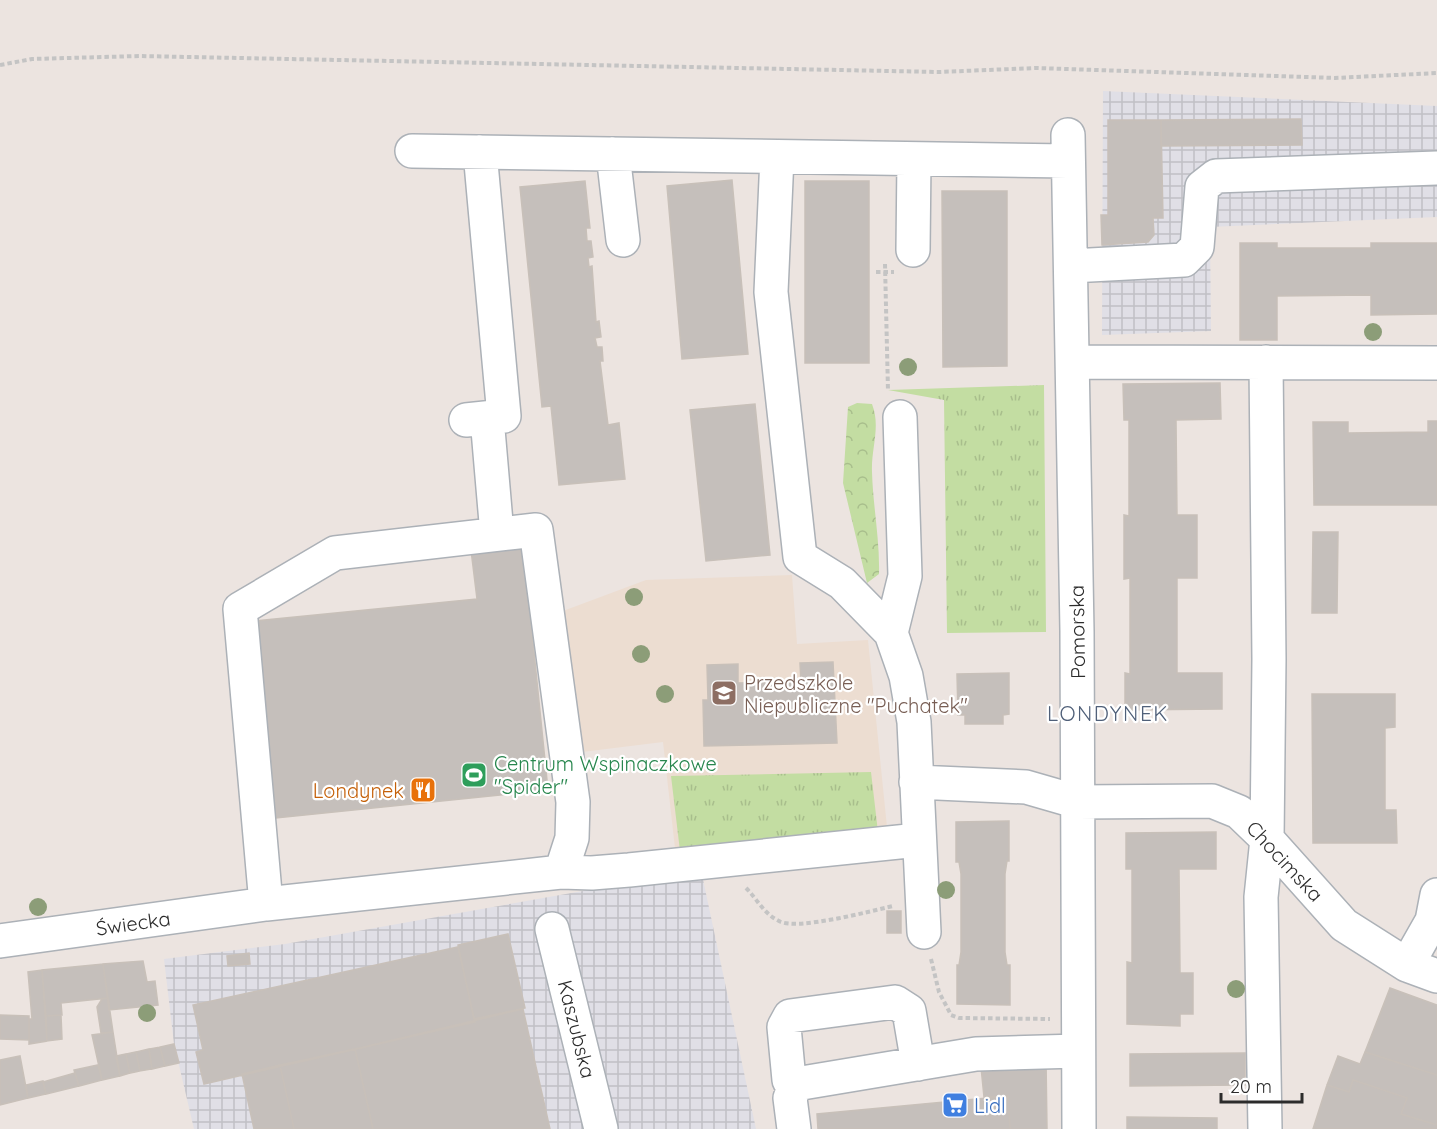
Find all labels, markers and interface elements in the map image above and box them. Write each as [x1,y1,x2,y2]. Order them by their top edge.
street label: Pomorska [1064,585,1090,679]
place label: Przedszkole Niepubliczne "Puchatek" [744,670,968,718]
school or university icon: Przedszkole Niepubliczne "Puchatek" [709,678,739,708]
district label: LONDYNEK [1047,700,1169,726]
place label: Centrum Wspinaczkowe "Spider" [494,751,717,799]
sports icon: Centrum Wspinaczkowe "Spider" [459,760,489,790]
restaurant icon: Londynek [408,775,438,805]
place label: Londynek [313,778,404,803]
street label: Chocimska [1241,815,1329,907]
street label: Świecka [94,905,172,941]
street label: Kaszubska [553,977,601,1081]
scale bar [1221,1066,1302,1104]
text: 20 m [1230,1075,1272,1098]
supermarket icon: Lidl [940,1090,970,1120]
place label: Lidl [974,1093,1006,1118]

